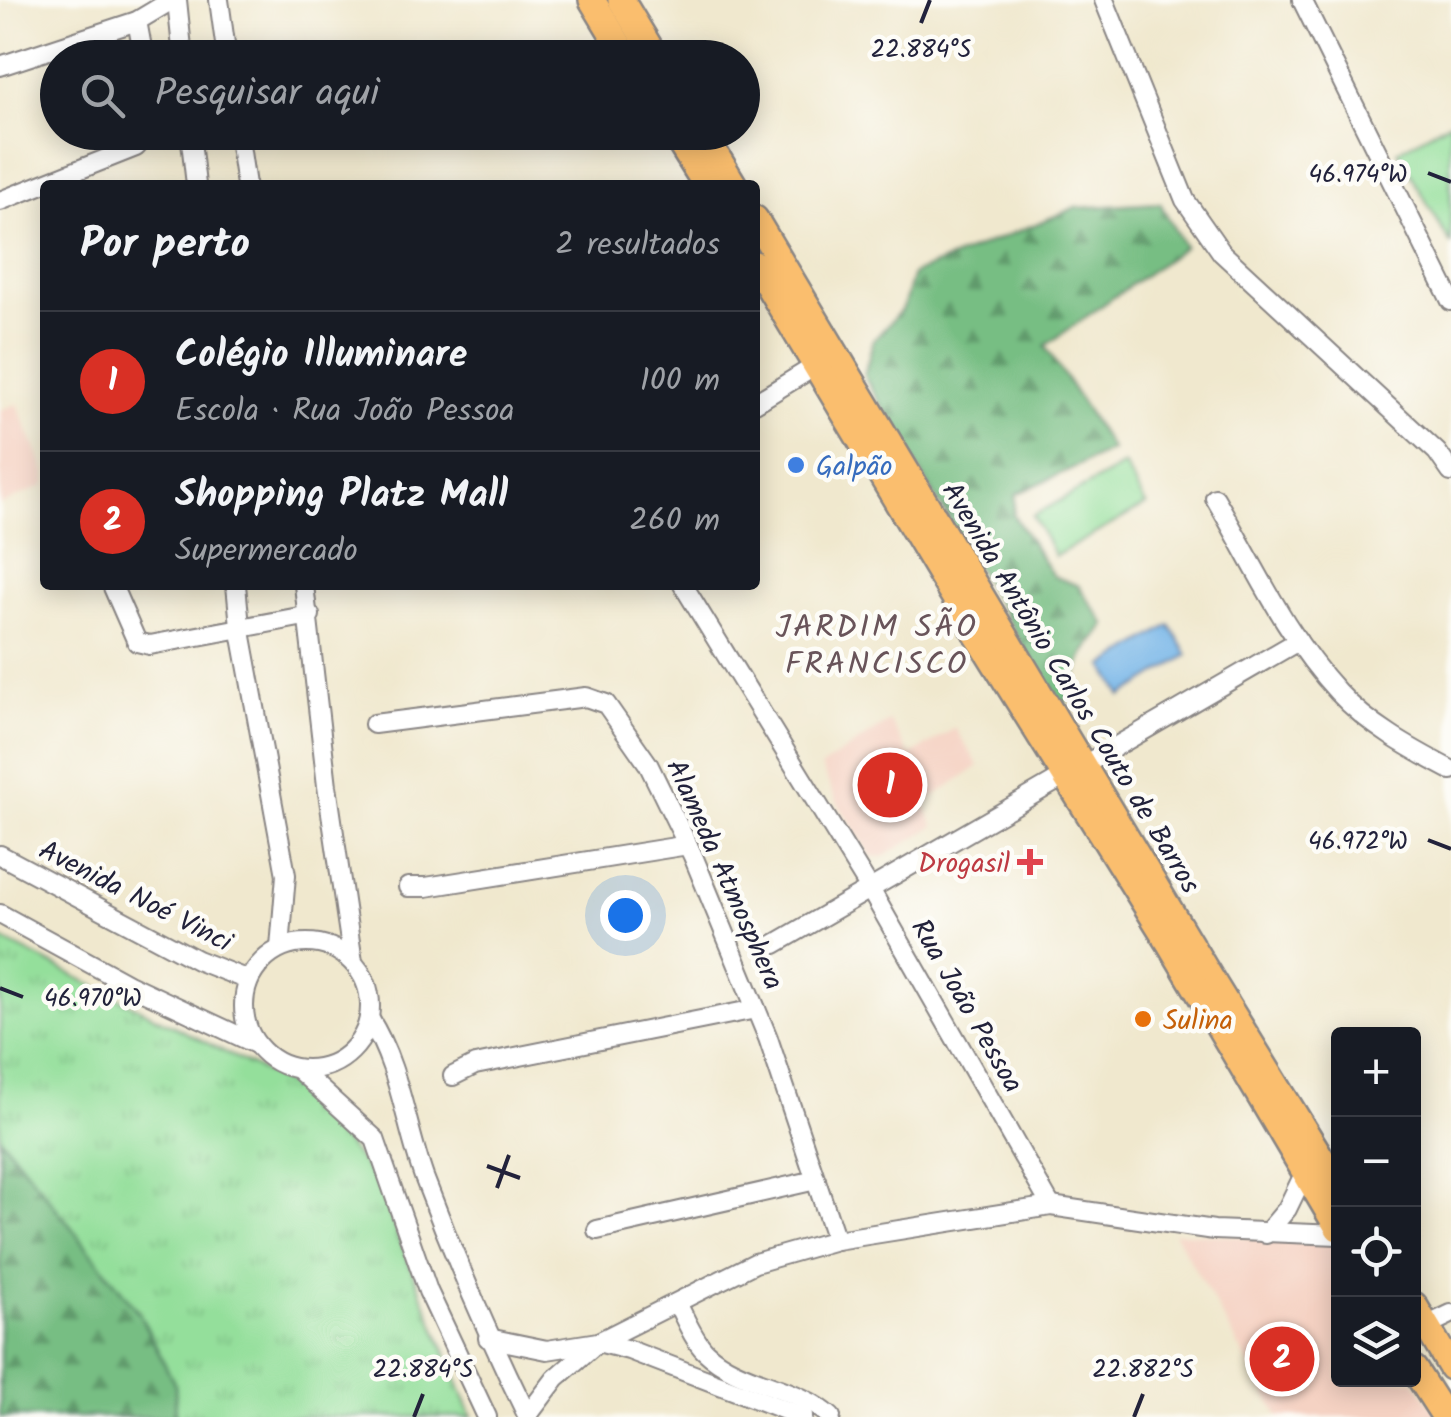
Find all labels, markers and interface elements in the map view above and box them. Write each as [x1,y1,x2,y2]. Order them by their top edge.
text: 22.884°S [871,30,971,70]
search box [40,40,760,150]
text: Pesquisar aqui [155,65,379,125]
icon: search [75,68,130,123]
text: 46.974°W [1308,155,1408,195]
text: Por perto [80,212,250,279]
text: 2 resultados [555,220,720,271]
text: Colégio Illuminare [175,326,467,386]
text: 1 [108,356,117,407]
text: 100 m [640,356,720,407]
text: Escola · Rua João Pessoa [175,386,515,437]
place label: Galpão [816,445,892,490]
marker: Galpão [785,454,807,476]
text: Shopping Platz Mall [175,466,508,526]
street label: Avenida Antônio Carlos Couto de Barros [929,474,1211,903]
text: 2 [103,496,122,547]
text: 260 m [629,496,720,547]
text: Supermercado [175,526,358,577]
district label: JARDIM SÃO FRANCISCO [776,603,978,691]
pin: 1 [858,748,922,822]
street label: Alameda Atmosphera [653,752,795,998]
text: 46.972°W [1308,822,1408,862]
street label: Avenida Noé Vinci [30,829,241,966]
place label: Drogasil [918,842,1010,887]
marker: Drogasil [1019,851,1041,873]
your location [600,890,651,941]
street label: Rua João Pessoa [898,911,1034,1102]
text: 46.970°W [44,979,142,1019]
place label: Sulina [1163,999,1233,1044]
marker: Sulina [1132,1008,1154,1030]
map controls [1331,1027,1421,1387]
button: + [1331,1027,1421,1117]
button: − [1331,1117,1421,1207]
button: locate [1331,1207,1421,1297]
button: layers [1331,1297,1421,1387]
pin: 2 [1250,1322,1314,1396]
text: 22.884°S [373,1350,473,1390]
text: 22.882°S [1092,1350,1194,1390]

